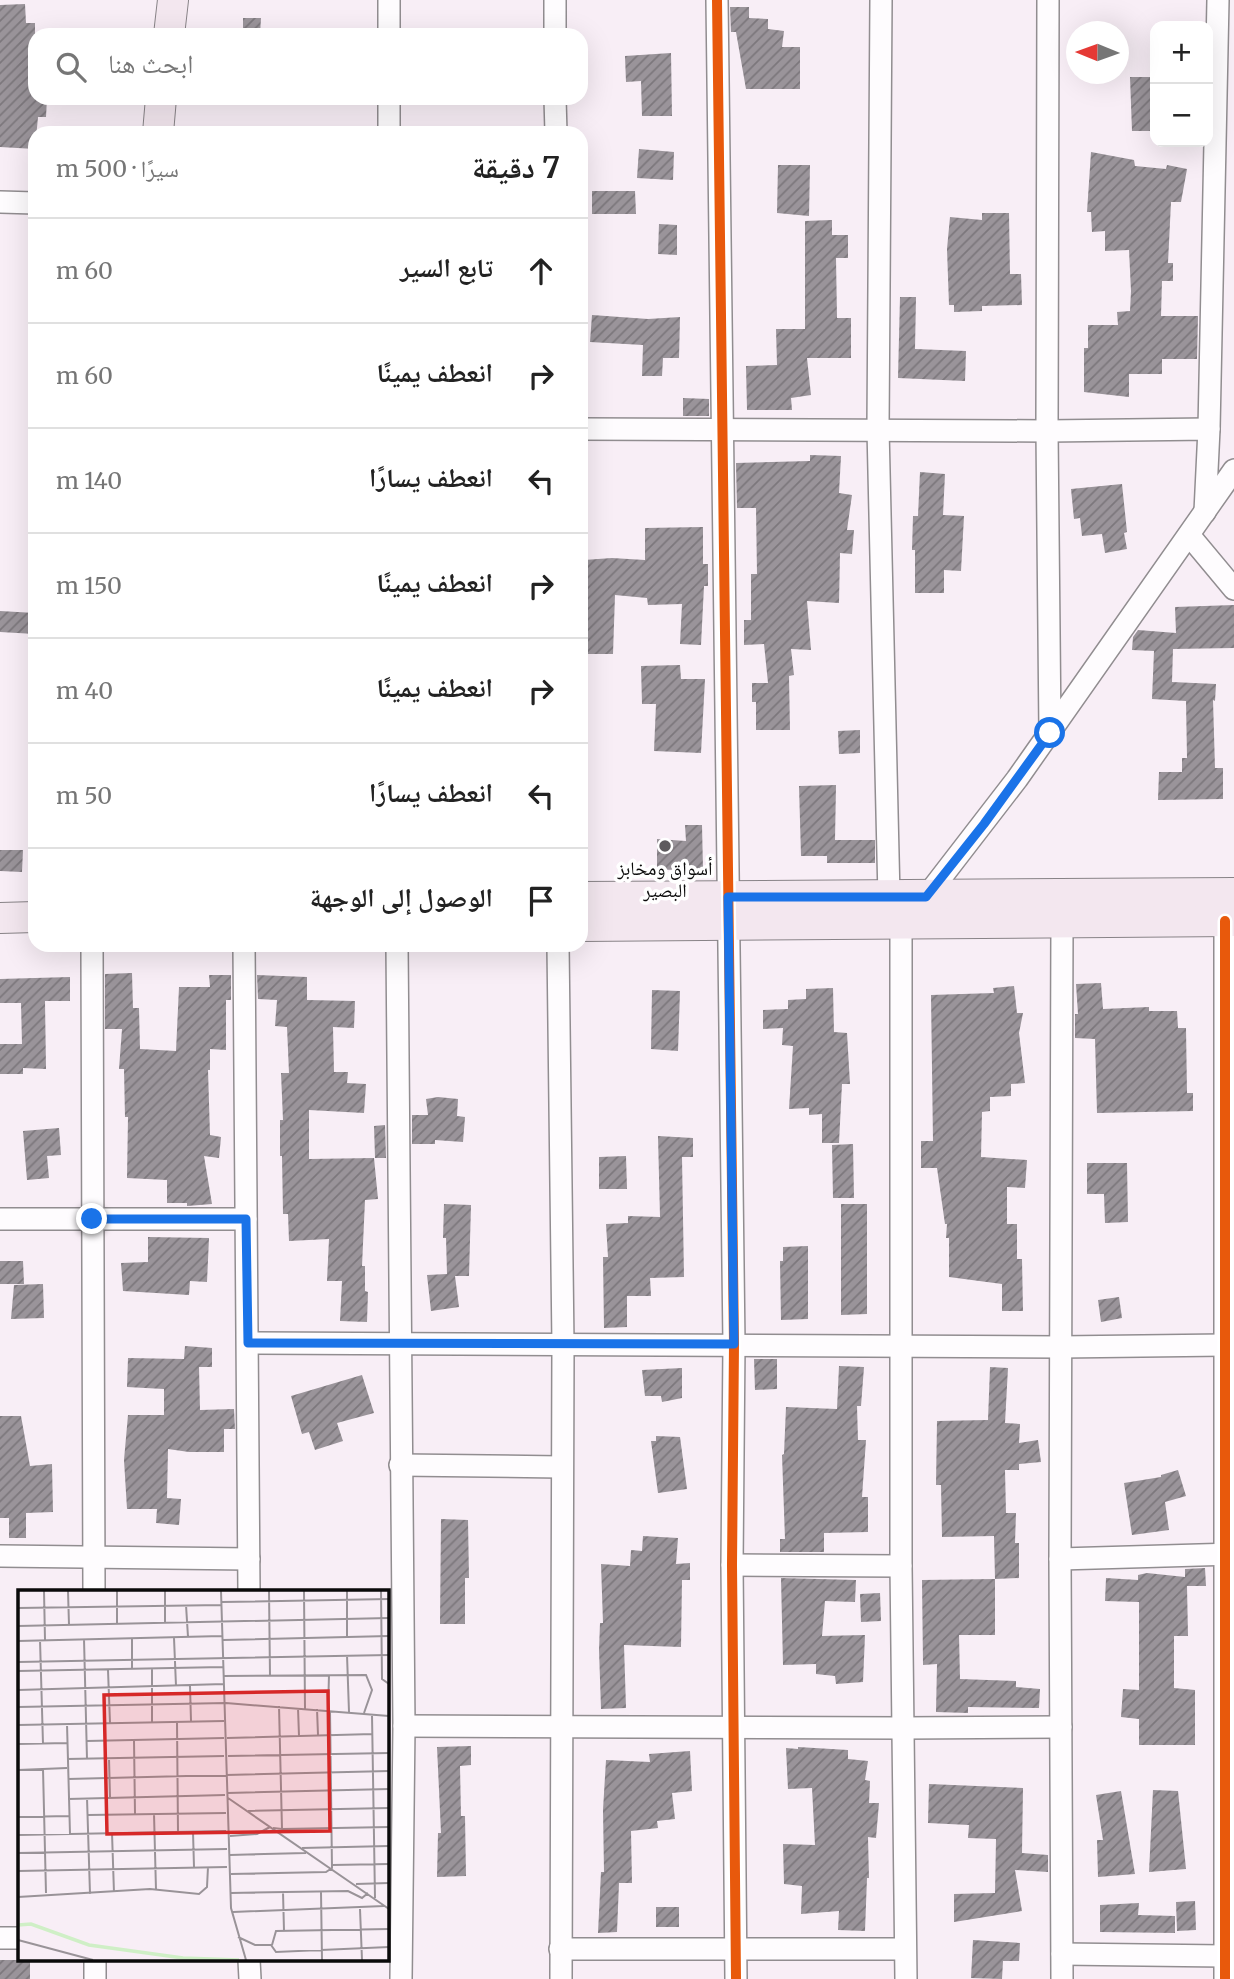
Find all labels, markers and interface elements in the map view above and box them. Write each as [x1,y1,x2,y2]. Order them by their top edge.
north arrow [1066,21,1129,84]
map controls [1150,21,1213,147]
button: + [1150,21,1213,84]
search box [28,28,588,105]
text: ابحث هنا [108,47,193,80]
icon: search [52,48,90,86]
button: − [1150,84,1213,147]
text: 7 دقيقة [472,148,560,186]
text: سيرًا · 500 m [56,154,179,183]
text: تابع السير [400,251,493,284]
icon: ahead [522,252,560,290]
text: 60 m [56,256,113,285]
text: انعطف يمينًا [377,356,493,389]
icon: right [522,357,560,395]
text: 60 m [56,361,113,390]
text: انعطف يسارًا [369,461,493,494]
icon: left [522,462,560,500]
text: 140 m [56,466,122,495]
text: انعطف يمينًا [377,566,493,599]
icon: right [522,567,560,605]
text: 150 m [56,571,122,600]
text: انعطف يمينًا [377,671,493,704]
icon: right [522,672,560,710]
text: 40 m [56,676,113,705]
route start [1034,717,1065,748]
text: انعطف يسارًا [369,776,493,809]
icon: left [522,777,560,815]
text: 50 m [56,781,112,810]
marker: أسواق ومخابز البصير [657,838,673,854]
place label: أسواق ومخابز البصير [616,856,713,902]
text: الوصول إلى الوجهة [310,881,493,914]
icon: arrive [522,882,560,920]
route end [76,1203,107,1234]
inset map [18,1590,388,1962]

